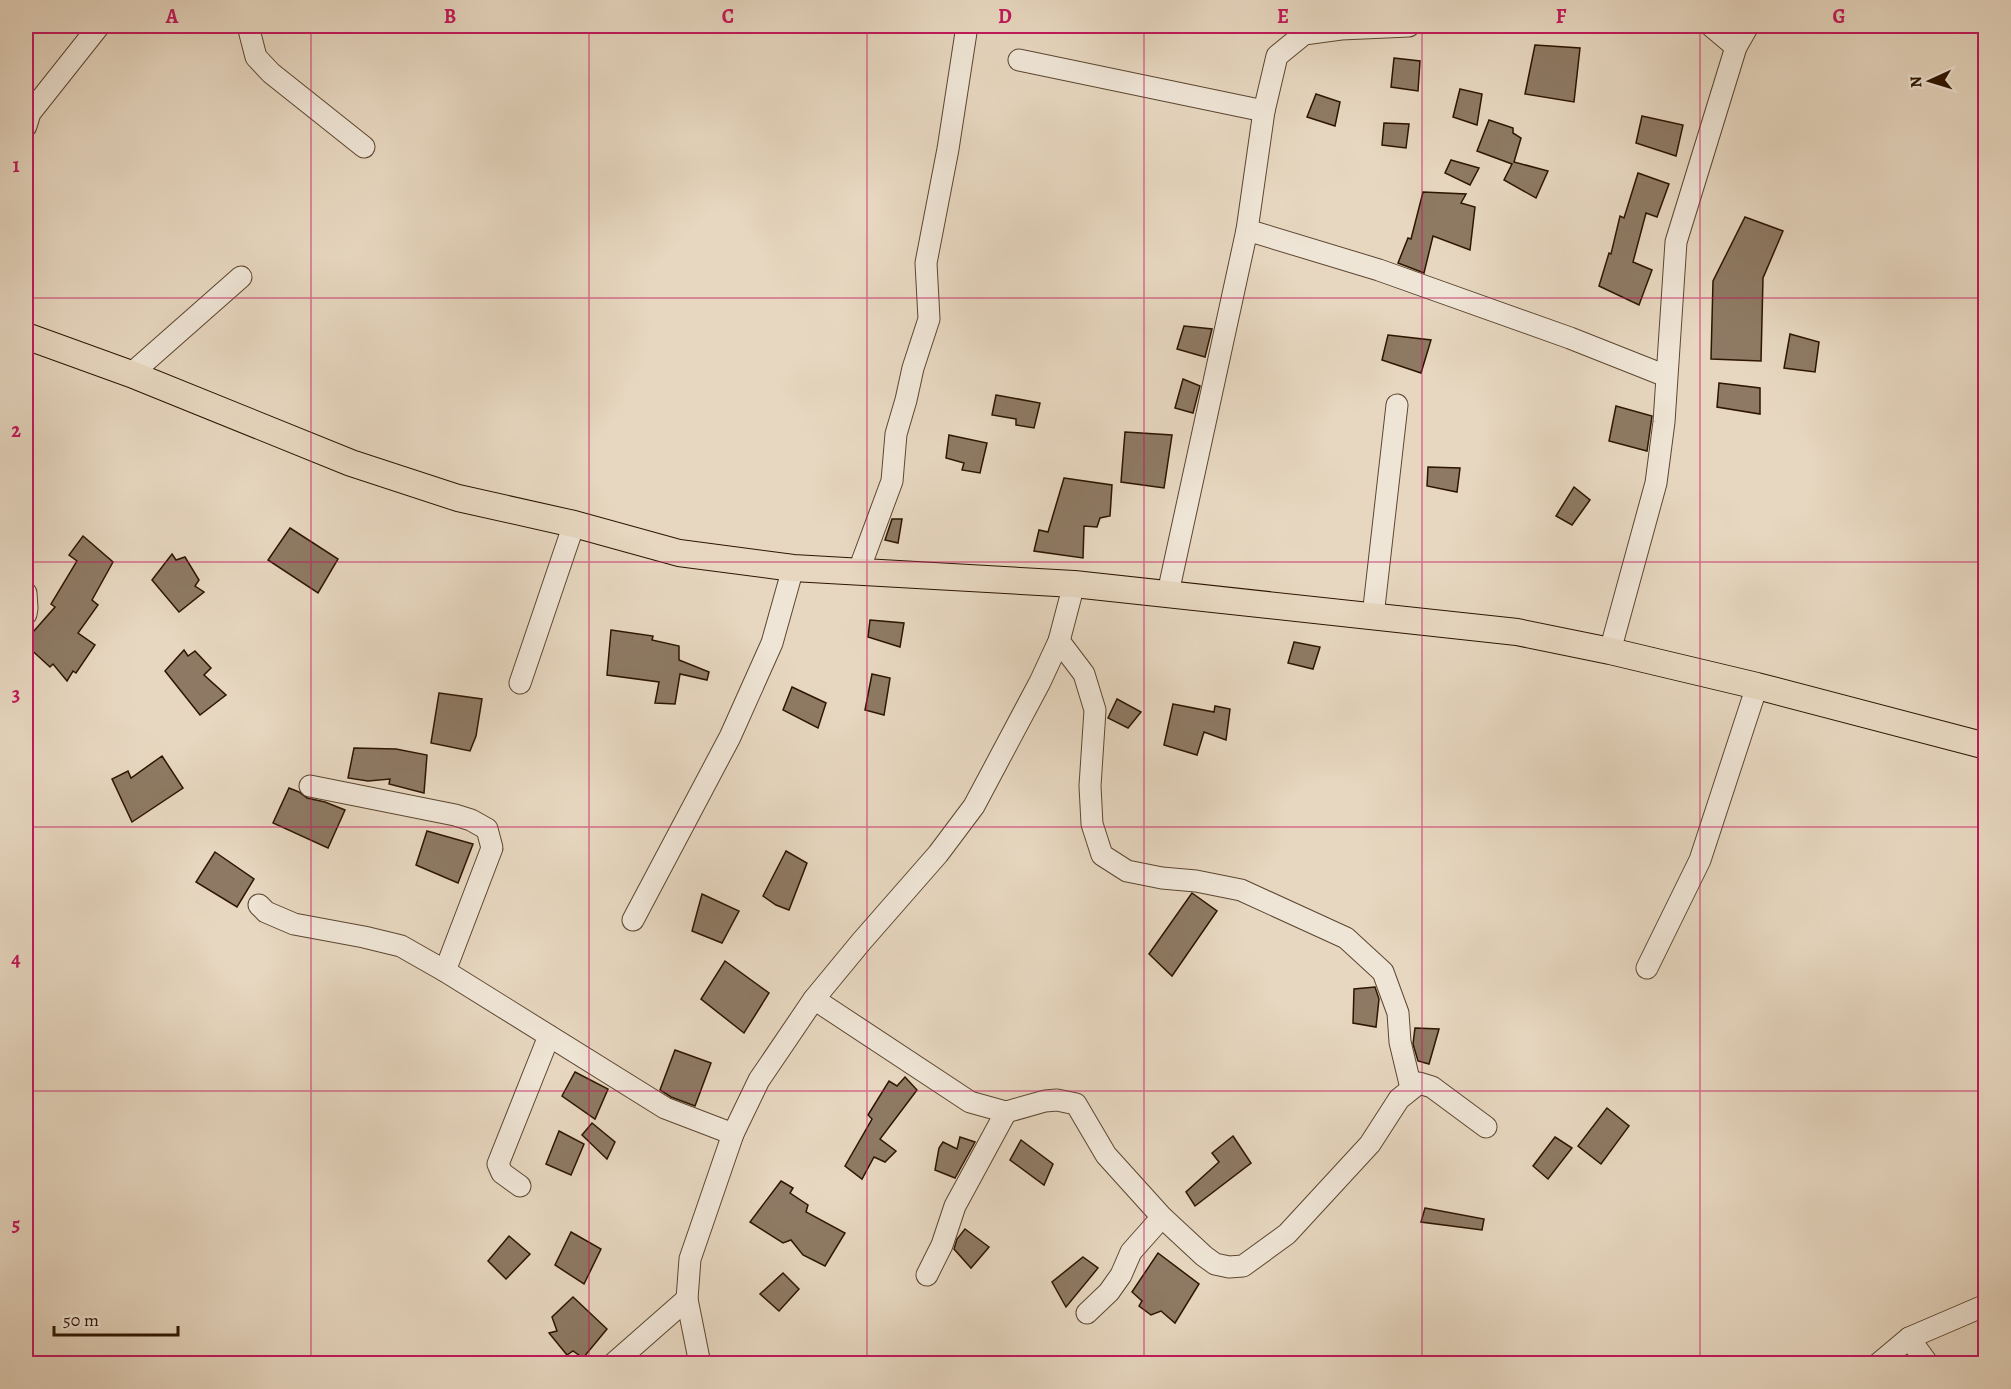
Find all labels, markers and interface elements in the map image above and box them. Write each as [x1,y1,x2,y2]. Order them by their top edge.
text: A [165,3,179,30]
text: B [444,3,456,30]
text: C [722,3,734,30]
text: D [998,3,1012,30]
text: E [1277,3,1289,30]
text: F [1556,3,1567,30]
text: G [1832,3,1846,30]
north arrow [1900,51,1960,111]
text: N [1905,75,1927,89]
text: 1 [12,152,20,179]
text: 2 [11,417,21,444]
text: 3 [12,681,20,708]
text: 4 [11,946,21,973]
text: 5 [12,1211,20,1238]
scale bar [54,1299,178,1337]
text: 50 m [63,1308,99,1332]

